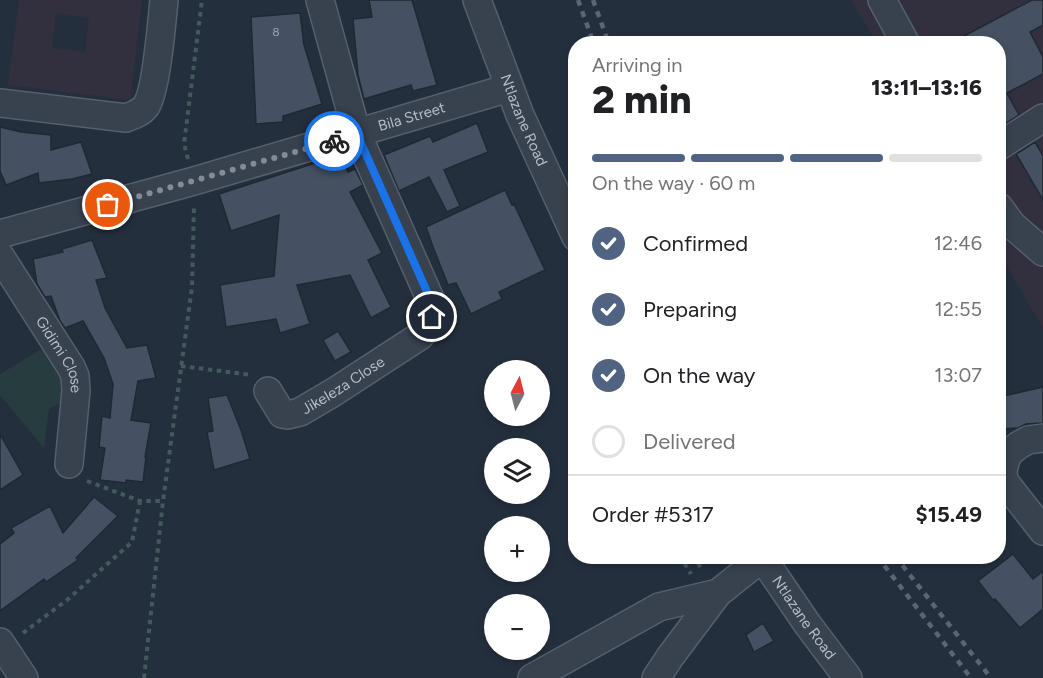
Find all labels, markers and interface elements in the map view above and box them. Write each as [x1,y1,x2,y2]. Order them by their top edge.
house number: 8 [272,25,280,39]
text: Arriving in [592,53,682,77]
street label: Ntlazane Road [497,72,551,169]
text: 13:11–13:16 [871,74,982,101]
text: 2 min [592,76,692,123]
street label: Bila Street [376,98,448,135]
courier [304,111,364,171]
icon: bike [318,125,351,158]
text: On the way · 60 m [592,171,755,195]
pin [82,179,133,230]
icon: bag [91,188,124,221]
icon: check [592,227,625,260]
text: Confirmed [643,230,748,257]
text: 12:46 [934,231,982,255]
pin [406,291,457,342]
icon: check [592,293,625,326]
text: Preparing [643,296,737,323]
text: 12:55 [935,297,982,321]
icon: home [415,300,448,333]
street label: Gidimi Close [32,313,85,394]
street label: Jikeleza Close [298,352,388,418]
icon: check [592,359,625,392]
north arrow [484,360,550,426]
map controls [484,360,550,660]
text: On the way [643,362,755,389]
text: 13:07 [934,363,982,387]
text: Delivered [643,428,736,455]
button: layers [484,438,550,504]
text: Order #5317 [592,501,714,528]
text: $15.49 [916,501,982,528]
button: + [484,516,550,582]
street label: Ntlazane Road [768,572,840,663]
button: − [484,594,550,660]

